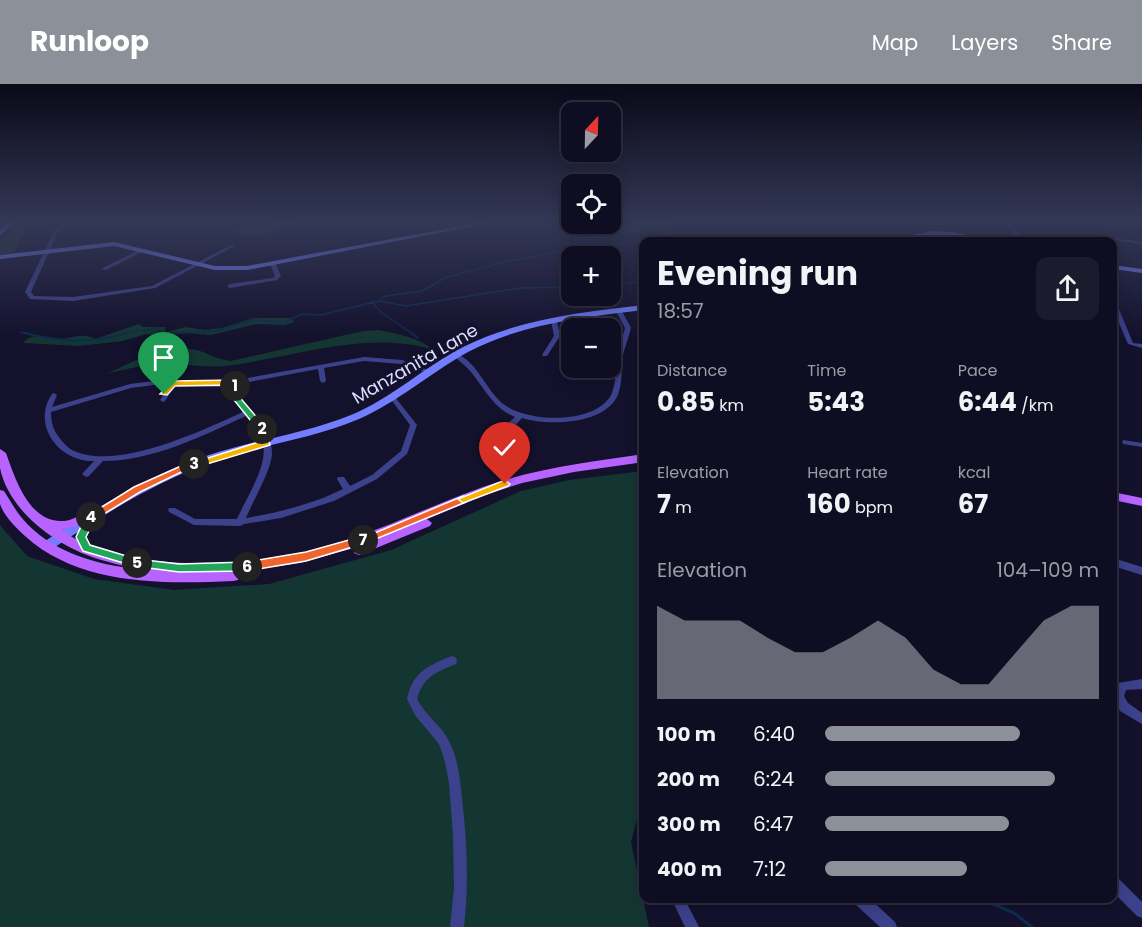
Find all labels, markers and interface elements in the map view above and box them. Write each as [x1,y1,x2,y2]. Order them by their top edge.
text: Runloop [30,22,149,61]
text: Map [872,28,918,57]
text: Layers [951,28,1018,57]
text: Share [1051,28,1112,57]
north arrow [561,102,621,162]
map controls [561,102,621,378]
button: locate [561,174,621,234]
button: + [561,246,621,306]
text: Evening run [657,250,858,297]
button: share [1036,257,1099,320]
text: 18:57 [657,297,704,325]
street label: Manzanita Lane [347,317,482,410]
button: − [561,318,621,378]
pin [138,332,189,394]
icon: arrive [147,341,180,374]
text: Distance [657,359,727,382]
text: Time [807,359,846,382]
text: Pace [958,359,997,382]
pin: 1 [220,371,250,401]
text: 1 [232,374,238,397]
text: 0.85 [657,384,715,420]
text: 5:43 [807,384,865,420]
text: 6:44 [958,384,1017,420]
text: km [715,394,744,417]
text: /km [1017,394,1053,417]
pin: 2 [247,414,277,444]
text: 2 [257,417,267,440]
pin [479,422,530,484]
icon: check [488,431,521,464]
pin: 3 [179,449,209,479]
text: 3 [189,452,199,475]
text: Elevation [657,461,729,484]
text: Heart rate [807,461,888,484]
text: kcal [958,461,990,484]
text: 7 [657,486,671,522]
text: 160 [807,486,851,522]
text: 67 [958,486,988,522]
text: m [671,496,692,519]
text: bpm [851,496,893,519]
pin: 4 [76,502,106,532]
text: 4 [86,505,96,528]
pin: 7 [348,525,378,555]
text: 7 [359,528,367,551]
pin: 5 [122,548,152,578]
text: 5 [132,551,142,574]
pin: 6 [232,552,262,582]
text: 6 [242,555,252,578]
text: Elevation [657,556,747,584]
text: 104–109 m [996,556,1099,584]
text: 100 m [657,720,716,748]
text: 6:40 [753,720,795,748]
text: 200 m [657,765,720,793]
text: 6:24 [753,765,794,793]
text: 300 m [657,810,721,838]
text: 6:47 [753,810,793,838]
text: 400 m [657,855,722,883]
text: 7:12 [753,855,786,883]

